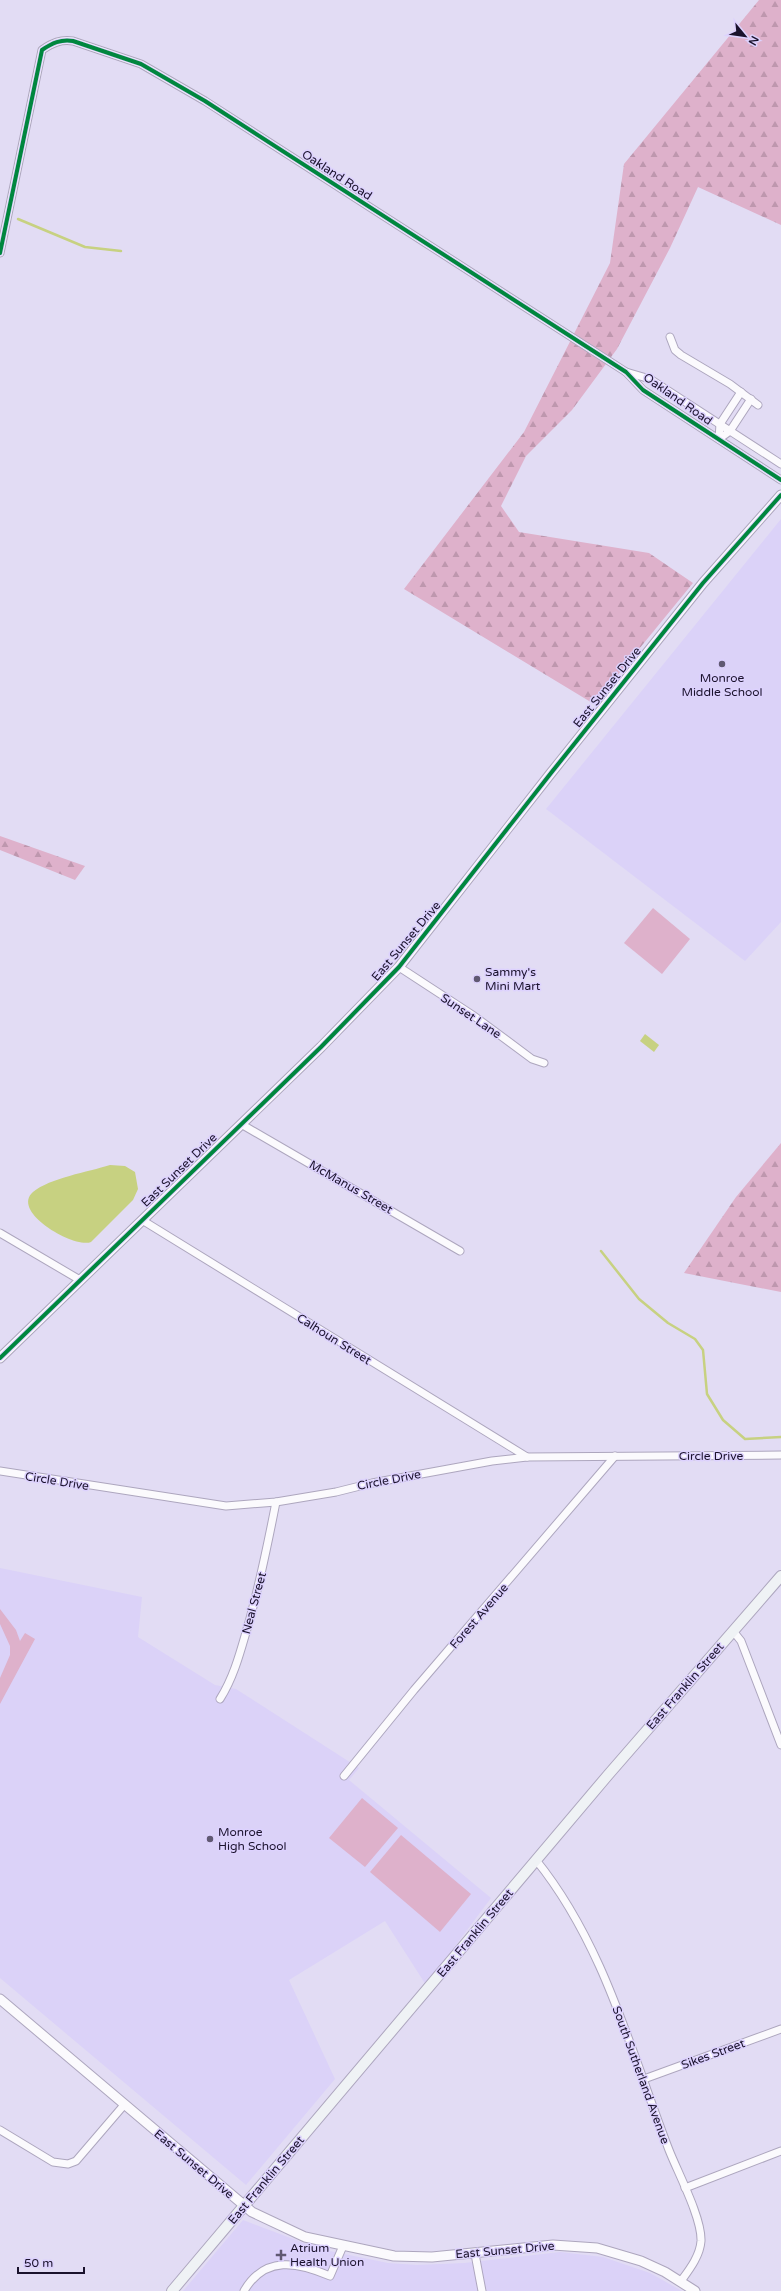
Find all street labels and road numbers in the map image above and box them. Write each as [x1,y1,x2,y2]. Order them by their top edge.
street label: Oakland Road [299,147,375,203]
street label: Oakland Road [641,370,715,428]
street label: East Sunset Drive [570,644,644,730]
street label: East Sunset Drive [369,898,443,984]
street label: Sunset Lane [438,991,504,1041]
street label: East Sunset Drive [138,1130,220,1210]
street label: McManus Street [307,1157,396,1217]
street label: Calhoun Street [294,1311,374,1368]
street label: Circle Drive [679,1449,743,1463]
street label: Circle Drive [356,1467,422,1493]
street label: Circle Drive [24,1469,90,1493]
street label: Neal Street [239,1570,269,1635]
street label: Forest Avenue [447,1580,511,1651]
street label: East Franklin Street [643,1639,727,1732]
street label: East Franklin Street [434,1886,516,1980]
street label: South Sutherland Avenue [610,2004,673,2146]
street label: Sikes Street [679,2036,747,2072]
street label: East Sunset Drive [151,2127,237,2201]
street label: East Franklin Street [225,2133,307,2227]
street label: East Sunset Drive [455,2239,555,2261]

